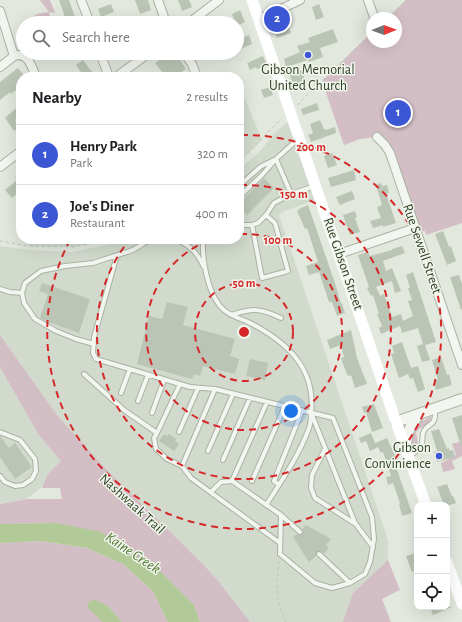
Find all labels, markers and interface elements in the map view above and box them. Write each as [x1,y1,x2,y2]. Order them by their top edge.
pin: 2 [264,4,290,34]
north arrow [366,12,402,48]
search box [16,16,244,60]
icon: search [30,27,52,49]
text: Search here [62,30,130,45]
marker: Gibson Memorial United Church [303,50,313,60]
place label: Gibson Memorial United Church [261,63,355,93]
text: Nearby [32,89,82,106]
text: 2 results [186,91,228,104]
pin: 1 [385,98,411,128]
text: Henry Park [70,139,137,154]
text: 200 m [296,141,326,153]
text: 1 [43,148,47,161]
text: 320 m [197,148,228,161]
text: Park [70,157,92,170]
text: 150 m [280,188,308,200]
text: Joe's Diner [70,199,134,214]
street label: Rue Sewell Street [400,202,444,296]
text: 2 [42,208,48,221]
text: 400 m [195,208,228,221]
street label: Rue Gibson Street [321,216,366,313]
text: Restaurant [70,217,125,230]
text: 100 m [264,234,292,246]
text: 50 m [233,277,256,289]
centre of rings [237,325,251,339]
your location [281,401,301,421]
place label: Gibson Convinience [365,441,431,471]
marker: Gibson Convinience [434,451,444,461]
street label: Nashwaak Trail [97,471,167,537]
map controls [414,502,450,610]
button: + [414,502,450,538]
water label: Kaine Creek [103,529,163,577]
button: − [414,538,450,574]
button: locate [414,574,450,610]

